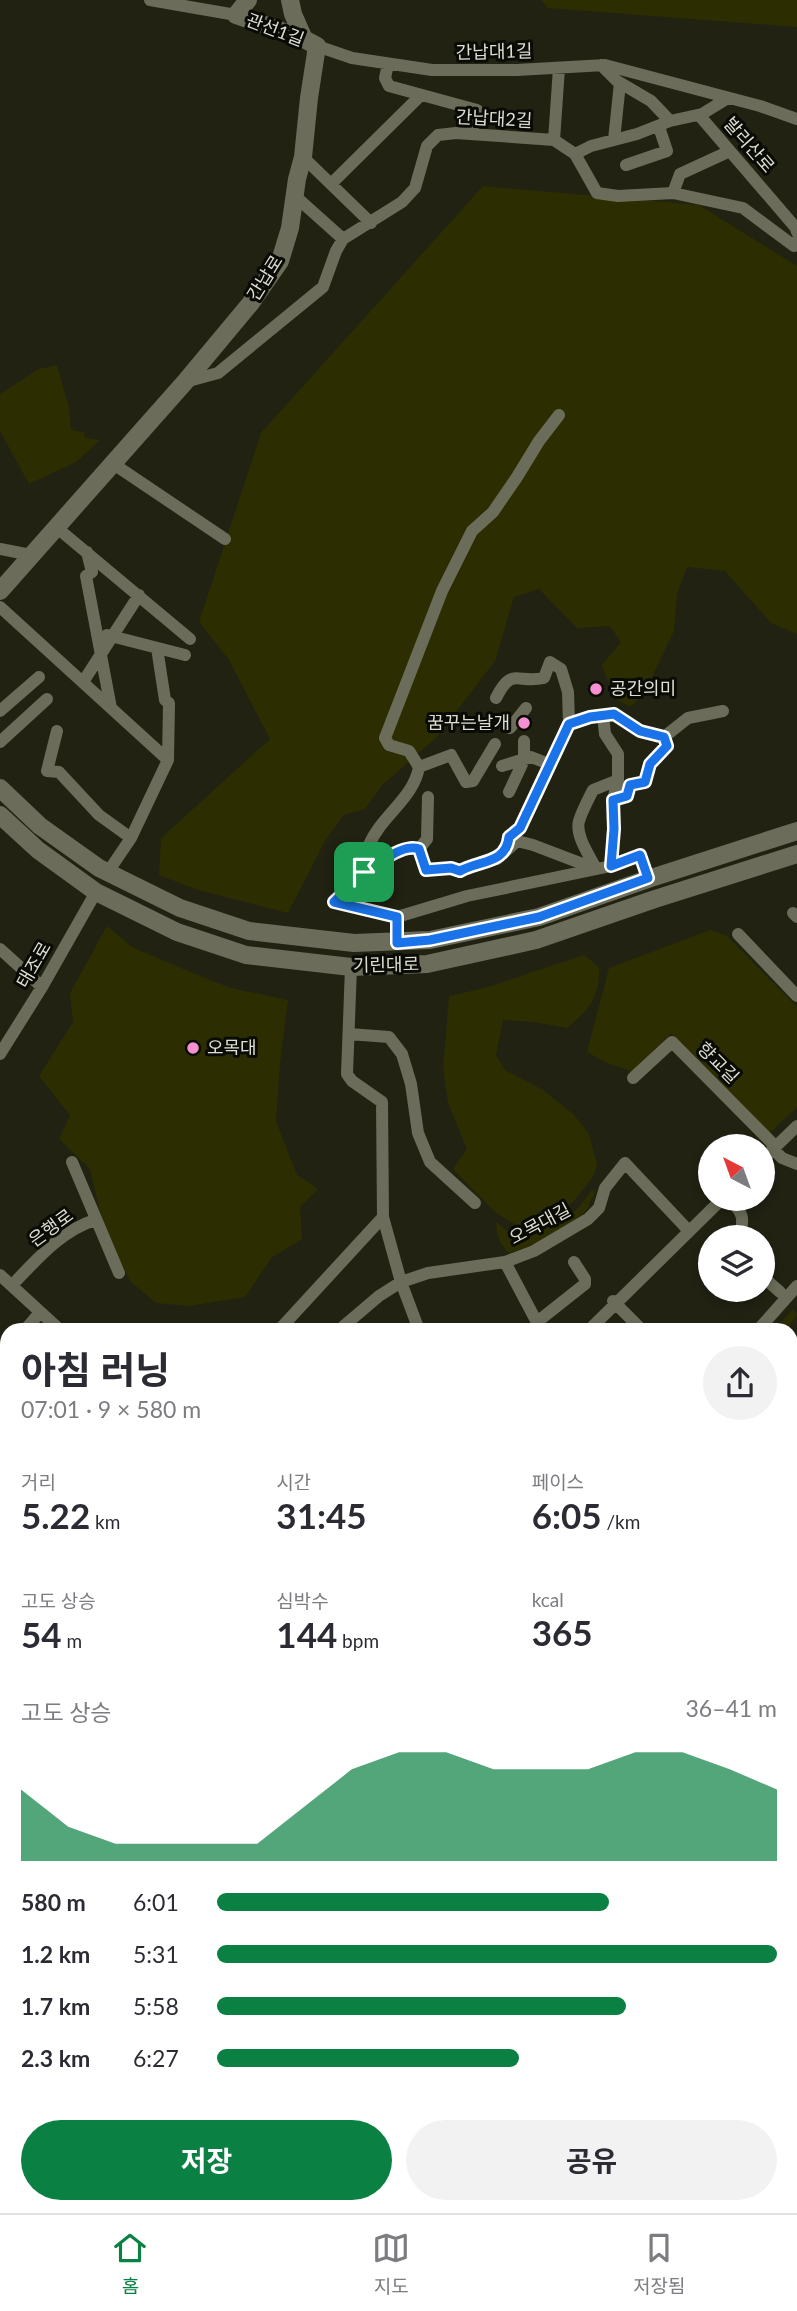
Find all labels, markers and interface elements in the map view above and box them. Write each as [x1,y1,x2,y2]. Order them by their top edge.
street label: 관선1길 [243,8,307,50]
street label: 간납대1길 [455,39,533,63]
street label: 간납대2길 [455,105,533,131]
street label: 발리산로 [720,112,780,177]
street label: 간납로 [242,251,287,304]
place label: 공간의미 [610,677,676,699]
marker: 공간의미 [588,681,604,697]
place label: 꿈꾸는날개 [427,711,510,733]
marker: 꿈꾸는날개 [516,715,532,731]
pin [334,842,394,902]
icon: arrive [345,853,383,891]
street label: 태조로 [11,937,55,992]
street label: 기린대로 [353,952,419,976]
place label: 오목대 [207,1036,257,1058]
street label: 향교길 [693,1037,744,1088]
marker: 오목대 [185,1040,201,1056]
north arrow [698,1134,775,1211]
map controls [698,1134,775,1302]
street label: 오목대길 [505,1198,574,1248]
street label: 은행로 [24,1204,77,1251]
button: layers [698,1225,775,1302]
text: 아침 러닝 [21,1346,170,1392]
button: share [703,1346,777,1420]
text: 07:01 · 9 × 580 m [21,1395,201,1423]
text: 거리 [21,1470,56,1493]
text: 시간 [276,1470,311,1493]
text: 페이스 [532,1470,584,1493]
text: 5.22 [21,1494,90,1536]
text: 31:45 [276,1494,367,1536]
text: 6:05 [532,1494,602,1536]
text: km [90,1510,120,1533]
text: /km [602,1510,640,1533]
text: kcal [532,1588,564,1611]
text: 고도 상승 [21,1589,96,1612]
text: 심박수 [276,1589,329,1612]
text: 365 [532,1611,593,1653]
text: 54 [21,1613,62,1655]
text: 144 [276,1613,337,1655]
text: m [62,1629,82,1652]
text: bpm [337,1629,379,1652]
text: 36–41 m [685,1694,777,1722]
text: 고도 상승 [21,1698,112,1726]
text: 580 m [21,1888,86,1916]
text: 6:01 [133,1888,179,1916]
text: 1.2 km [21,1940,90,1968]
text: 5:31 [133,1940,179,1968]
text: 1.7 km [21,1992,90,2020]
text: 5:58 [133,1992,179,2020]
text: 2.3 km [21,2044,90,2072]
text: 6:27 [133,2044,179,2072]
button: 저장 [21,2120,392,2200]
button: 공유 [406,2120,777,2200]
tab: 홈 [111,2229,149,2298]
tab: 지도 [372,2229,410,2298]
tab: 저장됨 [633,2229,686,2298]

